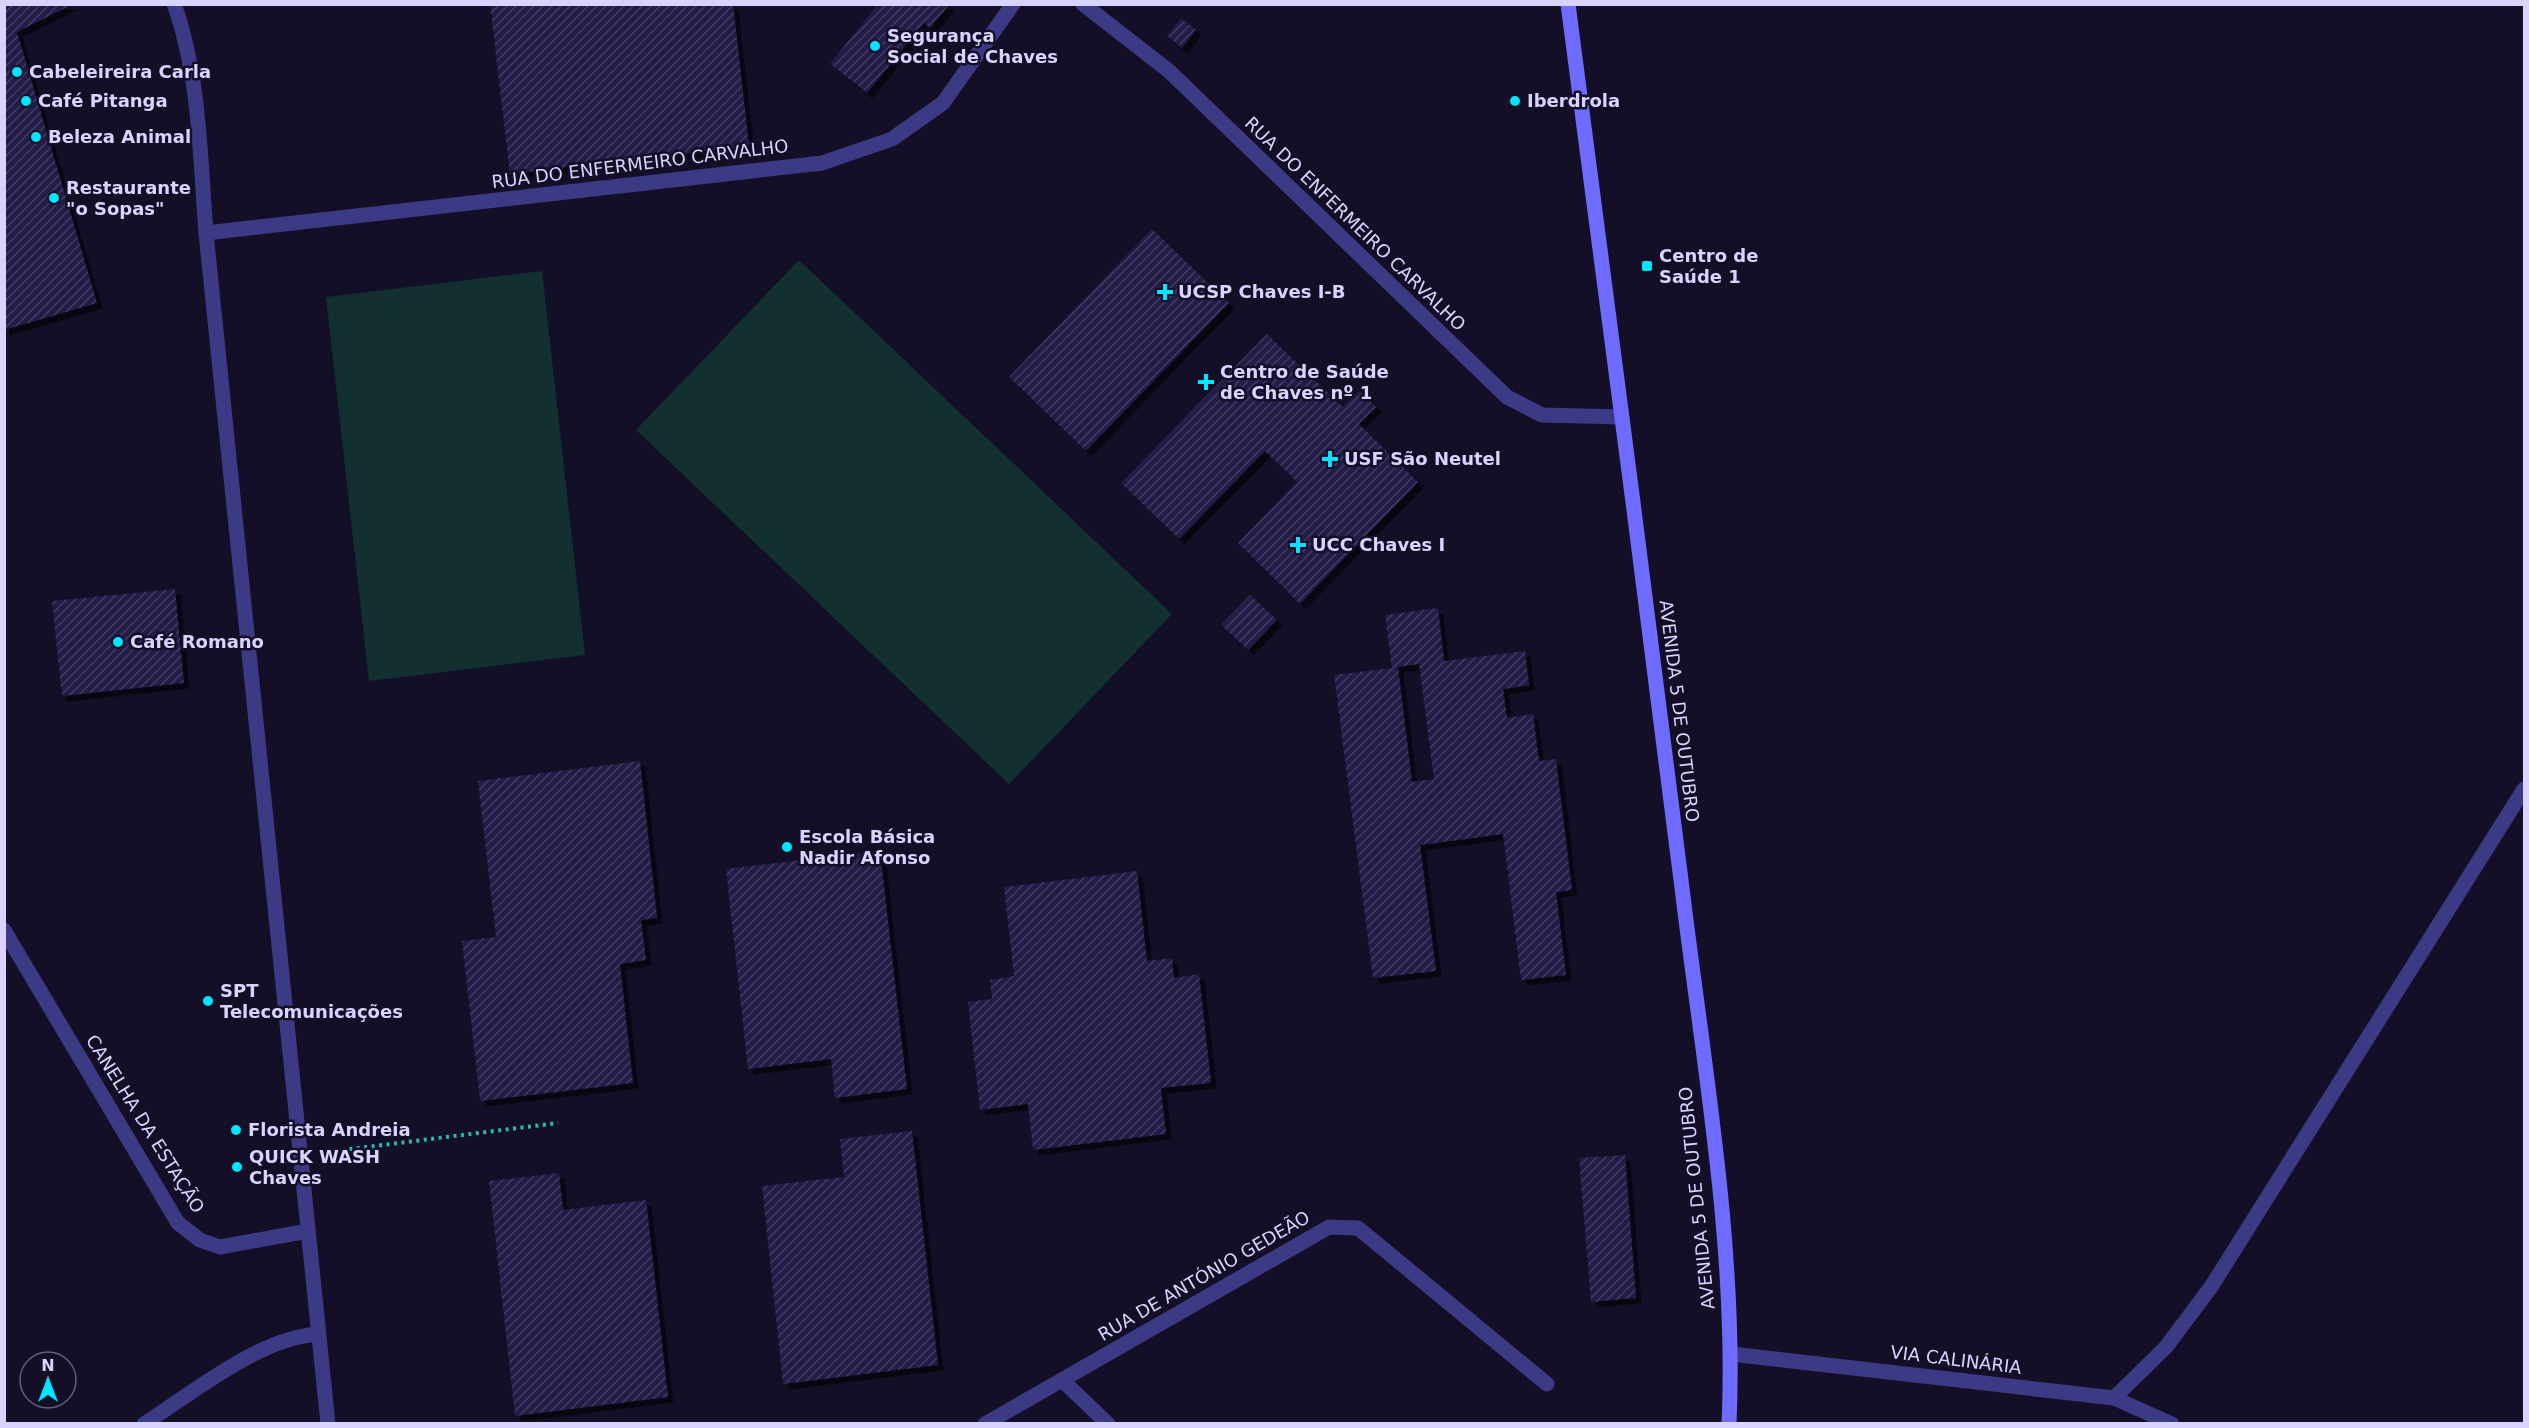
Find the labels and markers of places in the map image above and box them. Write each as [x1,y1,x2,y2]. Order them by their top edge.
place label: Segurança Social de Chaves [887,25,1058,67]
marker: Segurança Social de Chaves [868,39,882,53]
place label: Cabeleireira Carla [29,61,211,82]
marker: Cabeleireira Carla [10,65,24,79]
place label: Café Pitanga [38,90,168,111]
place label: Iberdrola [1527,90,1620,111]
marker: Café Pitanga [19,94,33,108]
marker: Iberdrola [1508,94,1522,108]
place label: Beleza Animal [48,126,191,147]
marker: Beleza Animal [29,130,43,144]
place label: Restaurante "o Sopas" [66,177,191,219]
marker: Restaurante "o Sopas" [47,191,61,205]
place label: Centro de Saúde 1 [1659,245,1758,287]
marker: Centro de Saúde 1 [1640,259,1654,273]
place label: UCSP Chaves I-B [1178,281,1346,302]
marker: UCSP Chaves I-B [1156,283,1174,301]
place label: Centro de Saúde de Chaves nº 1 [1220,361,1389,403]
marker: Centro de Saúde de Chaves nº 1 [1197,373,1215,391]
place label: USF São Neutel [1344,448,1501,469]
marker: USF São Neutel [1321,450,1339,468]
place label: UCC Chaves I [1312,534,1445,555]
marker: UCC Chaves I [1289,536,1307,554]
place label: Café Romano [130,631,264,652]
marker: Café Romano [111,635,125,649]
place label: Escola Básica Nadir Afonso [799,826,935,868]
marker: Escola Básica Nadir Afonso [780,840,794,854]
place label: SPT Telecomunicações [220,980,403,1022]
marker: SPT Telecomunicações [201,994,215,1008]
place label: Florista Andreia [248,1119,411,1140]
marker: Florista Andreia [229,1123,243,1137]
place label: QUICK WASH Chaves [249,1146,380,1188]
marker: QUICK WASH Chaves [230,1160,244,1174]

